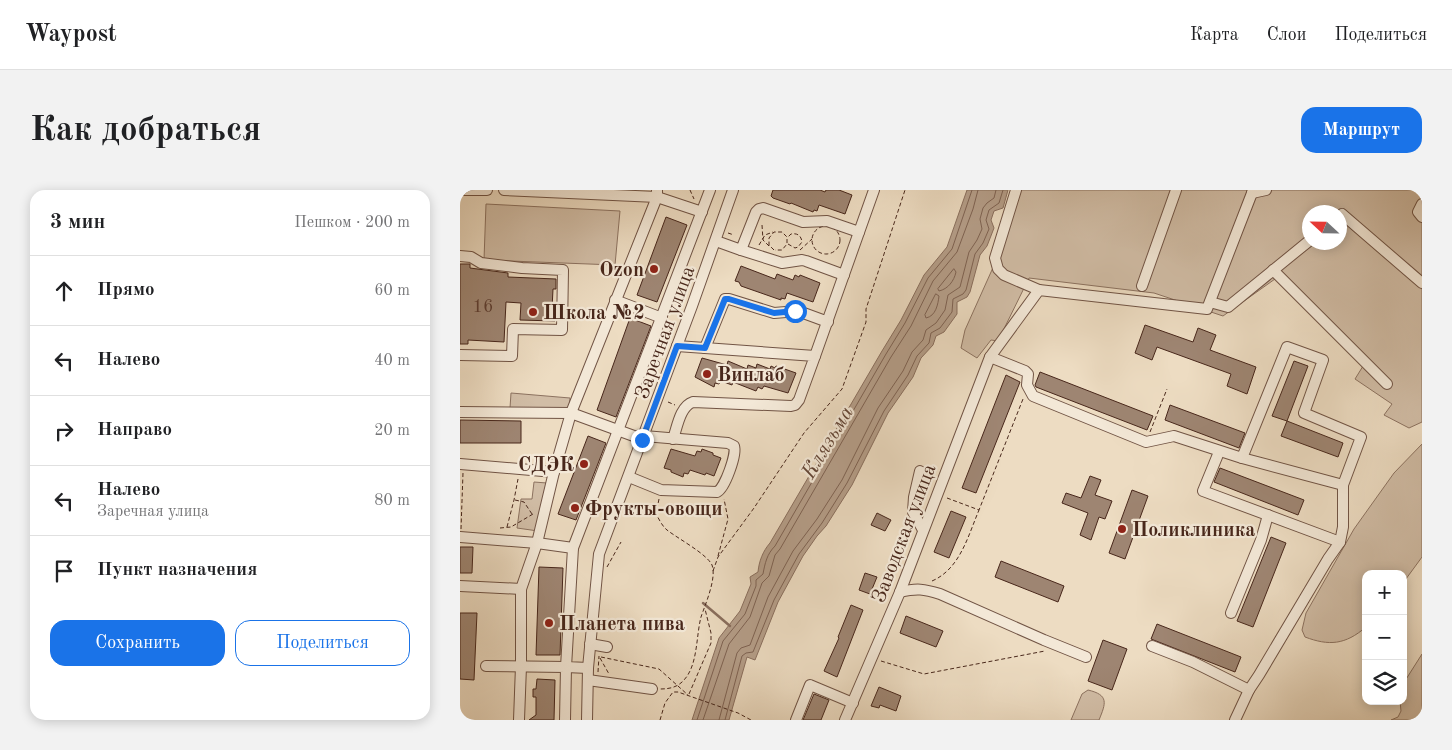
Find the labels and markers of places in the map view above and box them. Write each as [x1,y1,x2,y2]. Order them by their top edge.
place label: Ozon [599,261,644,281]
marker: Ozon [648,263,660,275]
place label: Школа №2 [543,304,645,324]
marker: Школа №2 [527,306,539,318]
place label: Винлаб [717,366,785,386]
marker: Винлаб [701,368,713,380]
place label: СДЭК [518,456,574,476]
marker: СДЭК [578,458,590,470]
place label: Фрукты-овощи [585,500,723,520]
marker: Фрукты-овощи [569,502,581,514]
place label: Поликлиника [1132,521,1255,541]
marker: Поликлиника [1116,523,1128,535]
place label: Планета пива [559,615,685,635]
marker: Планета пива [543,617,555,629]

